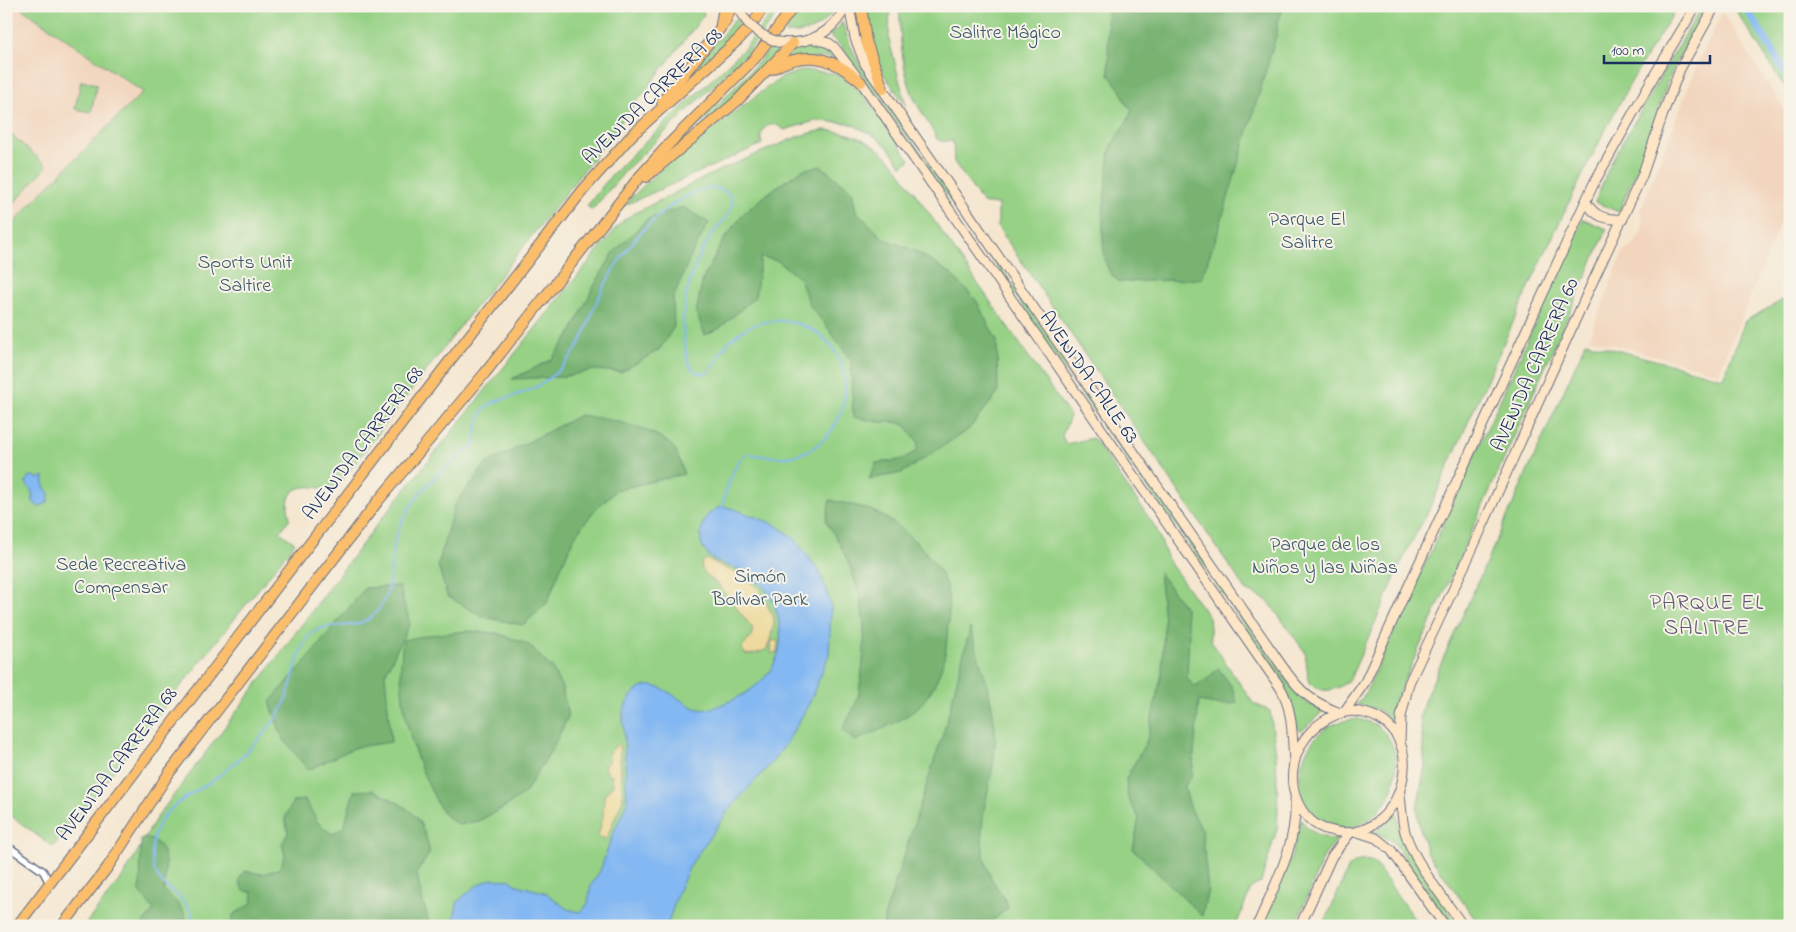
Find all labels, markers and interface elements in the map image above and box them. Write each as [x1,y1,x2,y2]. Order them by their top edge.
park label: Salitre Mágico [949,19,1061,49]
street label: AVENIDA CARRERA 68 [576,22,730,172]
scale bar [1604,32,1710,64]
text: 100 m [1611,40,1644,62]
park label: Parque El Salitre [1269,206,1345,258]
park label: Sports Unit Saltire [197,249,293,301]
street label: AVENIDA CARRERA 60 [1485,273,1588,456]
street label: AVENIDA CALLE 63 [1031,306,1145,450]
street label: AVENIDA CARRERA 68 [296,361,432,527]
park label: Parque de los Niños y las Niñas [1252,531,1398,583]
park label: Sede Recreativa Compensar [56,551,186,603]
park label: Simón Bolívar Park [711,563,808,615]
district label: PARQUE EL SALITRE [1650,588,1764,645]
street label: AVENIDA CARRERA 68 [50,682,186,848]

